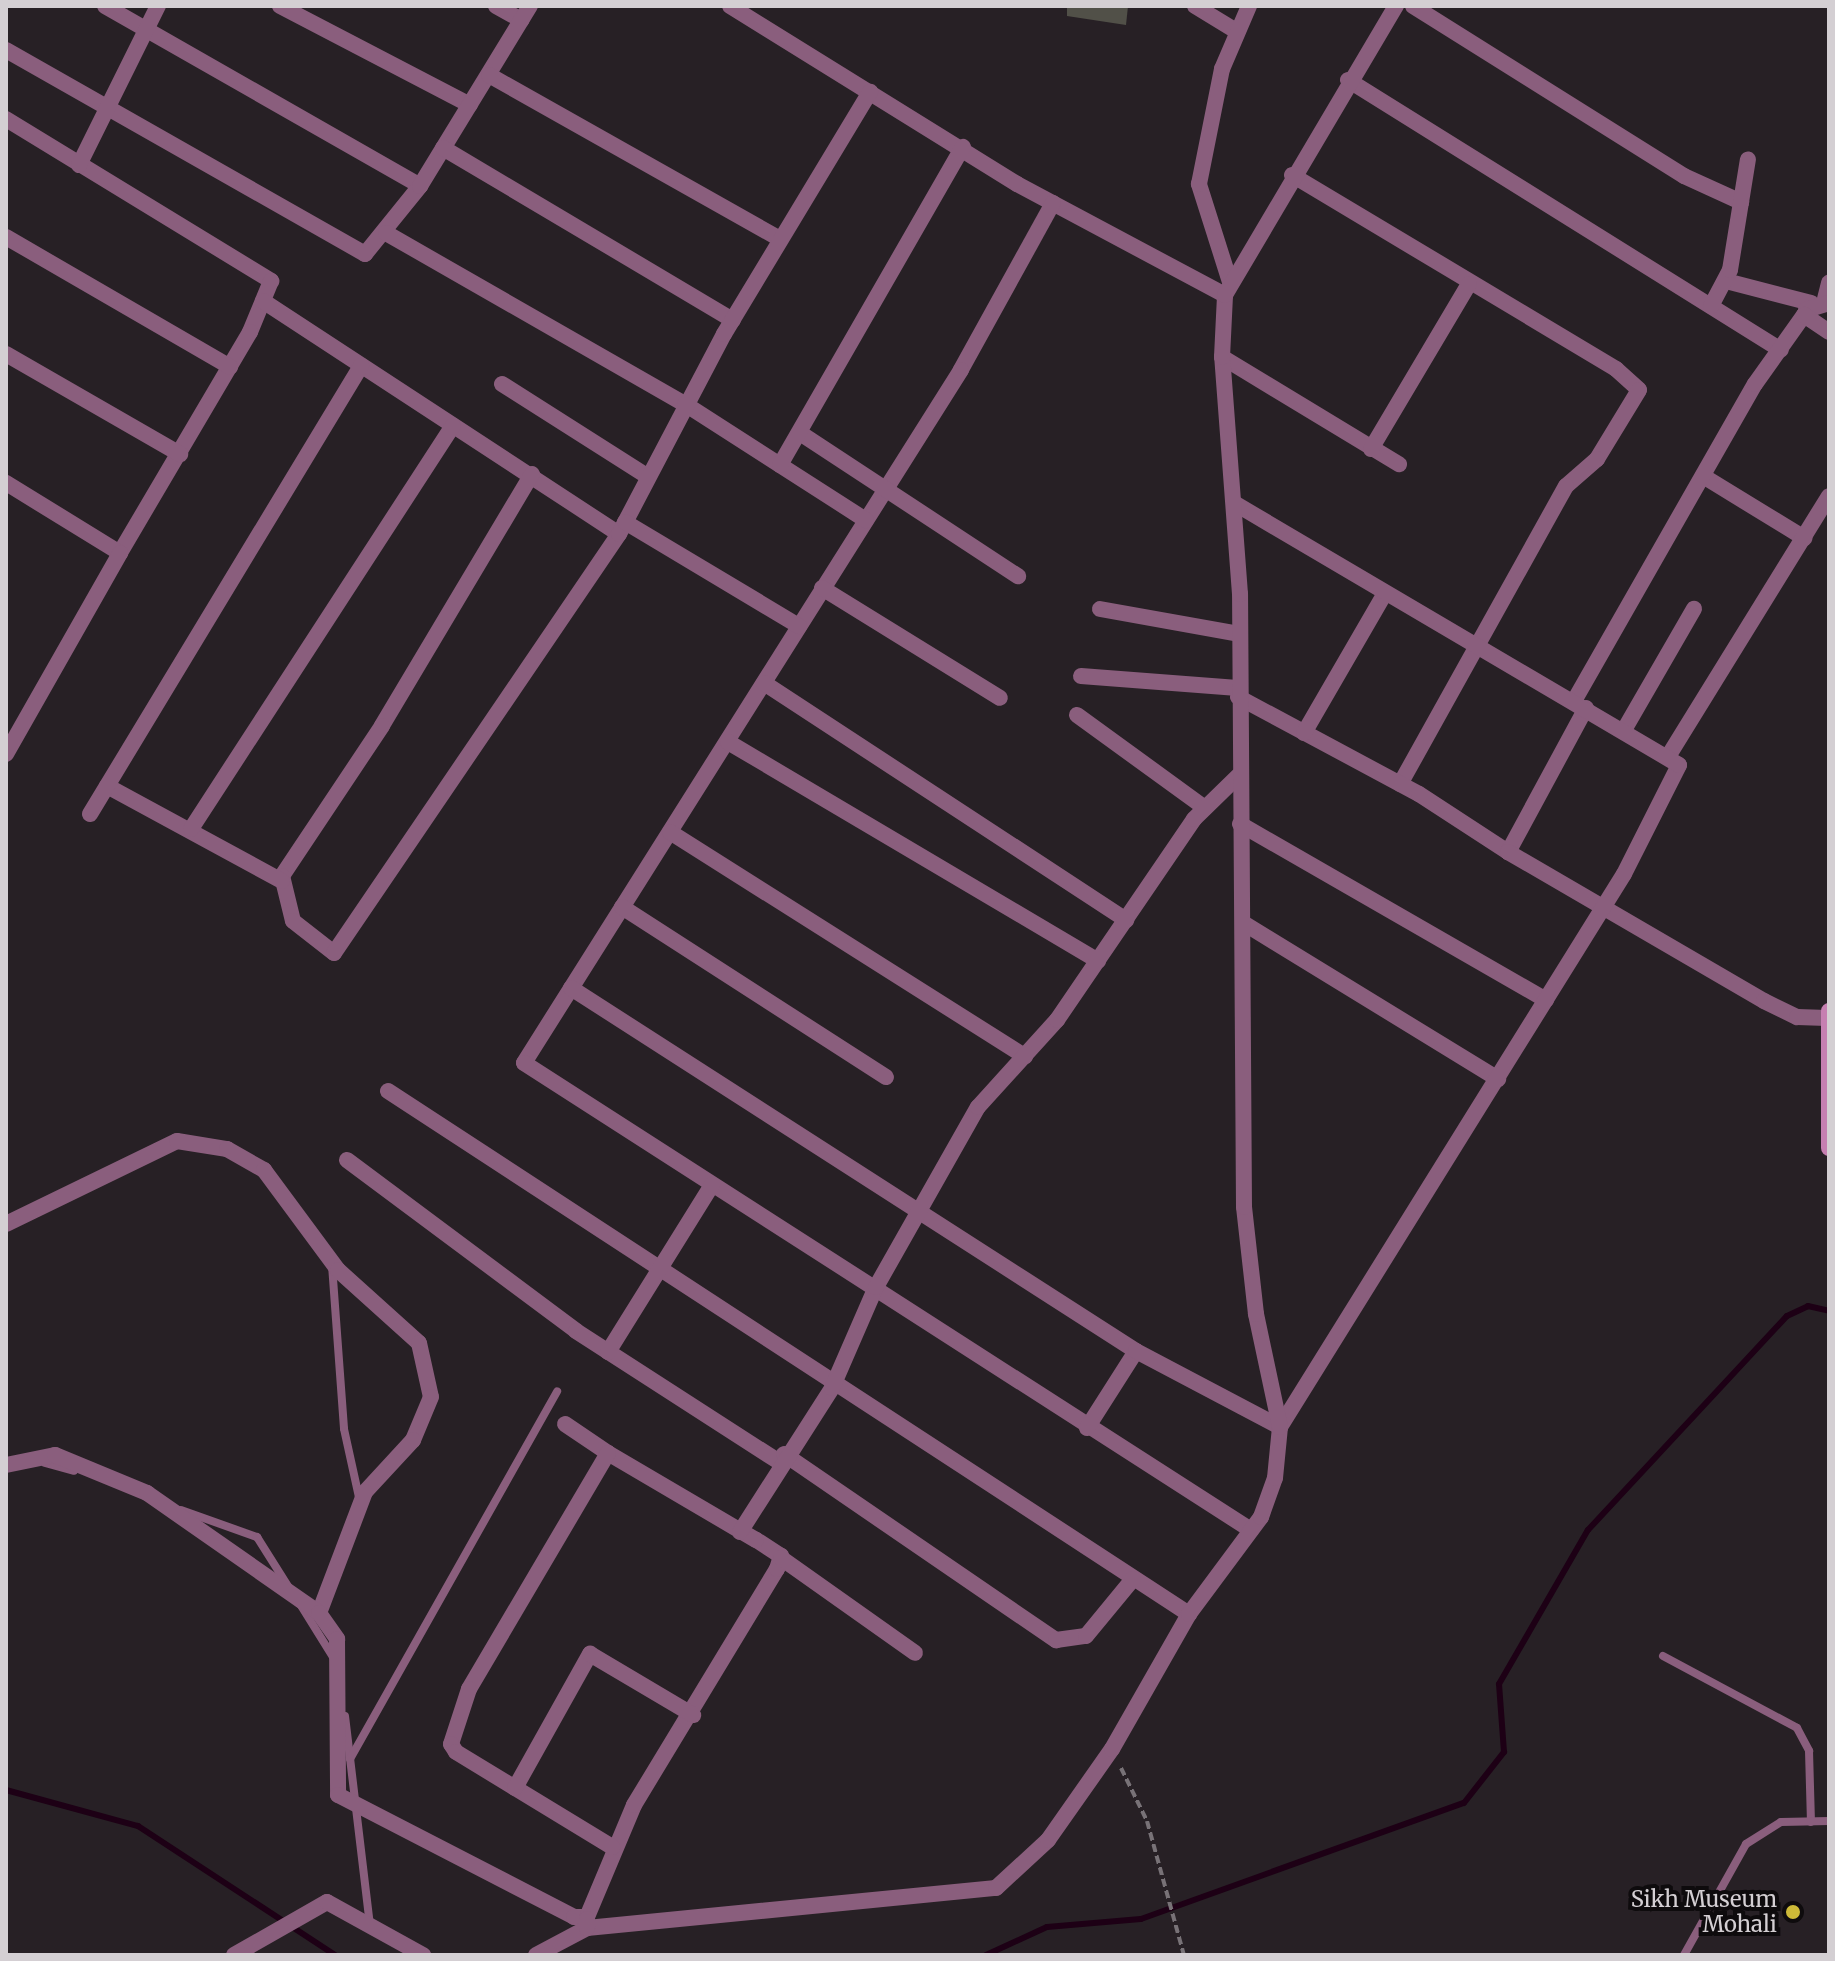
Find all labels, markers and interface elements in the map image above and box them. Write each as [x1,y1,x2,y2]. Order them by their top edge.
place label: Sikh Museum Mohali [1631,1886,1777,1938]
marker: Sikh Museum Mohali [1784,1903,1802,1921]

